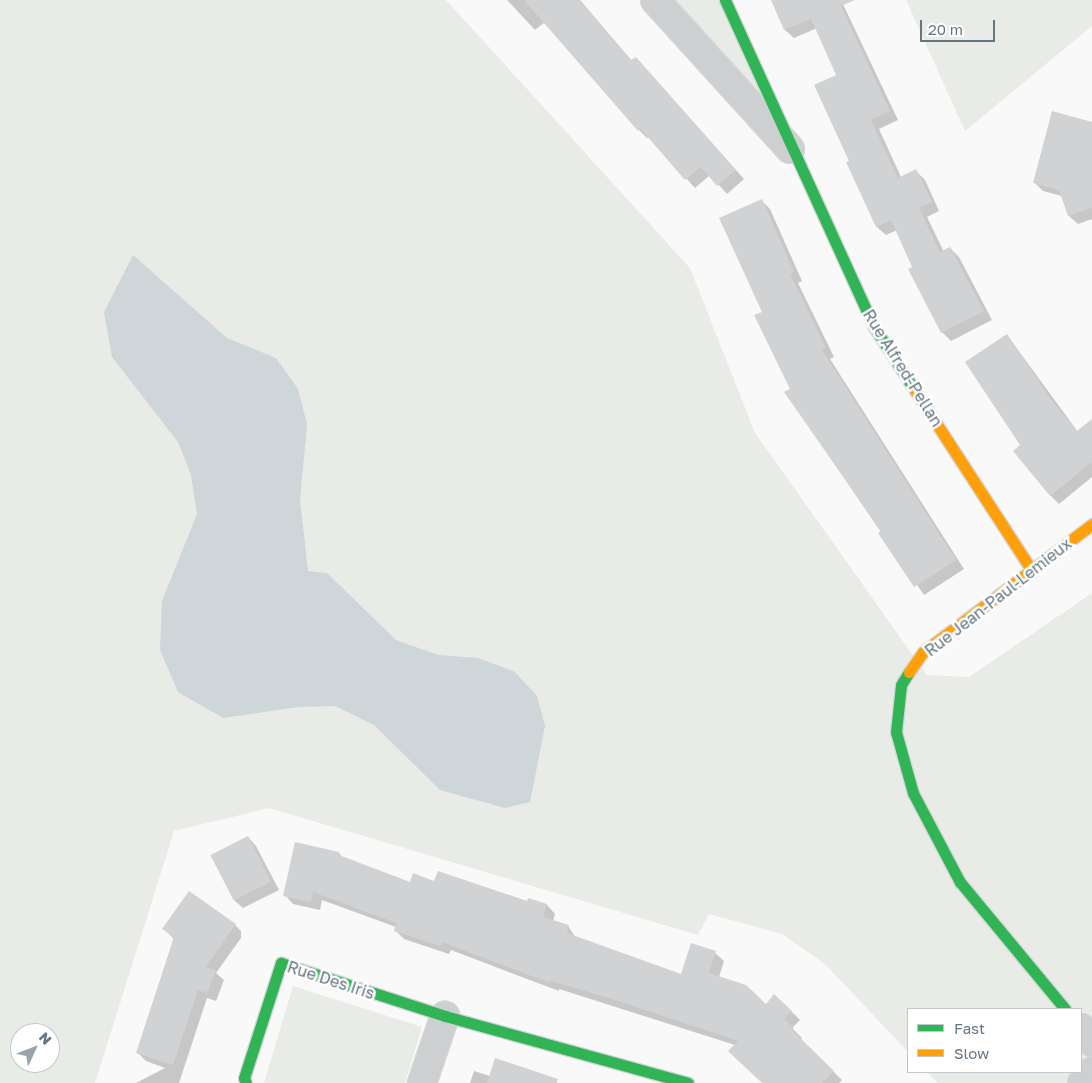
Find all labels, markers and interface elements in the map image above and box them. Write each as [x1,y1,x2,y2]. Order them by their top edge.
scale bar [922,10,997,42]
text: 20 m [928,20,963,38]
street label: Rue Alfred-Pellan [859,306,947,430]
street label: Rue Jean-Paul-Lemieux [921,534,1075,660]
street label: Rue Des Iris [285,957,377,1003]
legend [907,1008,1082,1073]
text: Fast [954,1019,985,1037]
north arrow [10,1023,60,1073]
text: N [36,1028,55,1048]
text: Slow [954,1044,989,1062]

